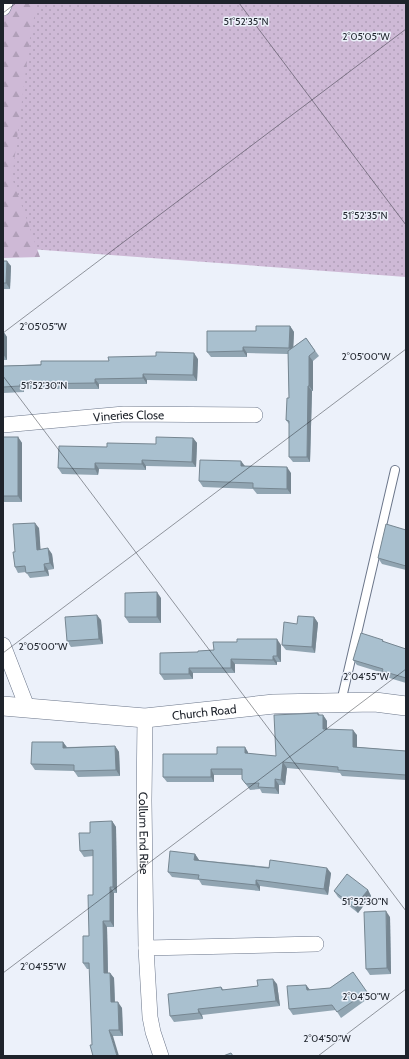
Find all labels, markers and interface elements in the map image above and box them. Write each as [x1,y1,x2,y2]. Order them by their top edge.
text: 51°52'35"N [223,15,269,28]
text: 2°05'05"W [342,30,390,43]
text: 51°52'35"N [342,209,388,222]
text: 2°05'05"W [19,320,67,333]
text: 2°05'00"W [342,350,391,363]
text: 51°52'30"N [21,379,67,392]
street label: Vineries Close [92,406,164,424]
text: 2°05'00"W [19,640,68,653]
text: 2°04'55"W [343,670,390,683]
street label: Church Road [171,701,237,723]
street label: Collum End Rise [136,792,152,874]
text: 51°52'30"N [342,895,388,908]
text: 2°04'55"W [20,960,67,973]
text: 2°04'50"W [342,990,390,1003]
text: 2°04'50"W [303,1032,351,1045]

